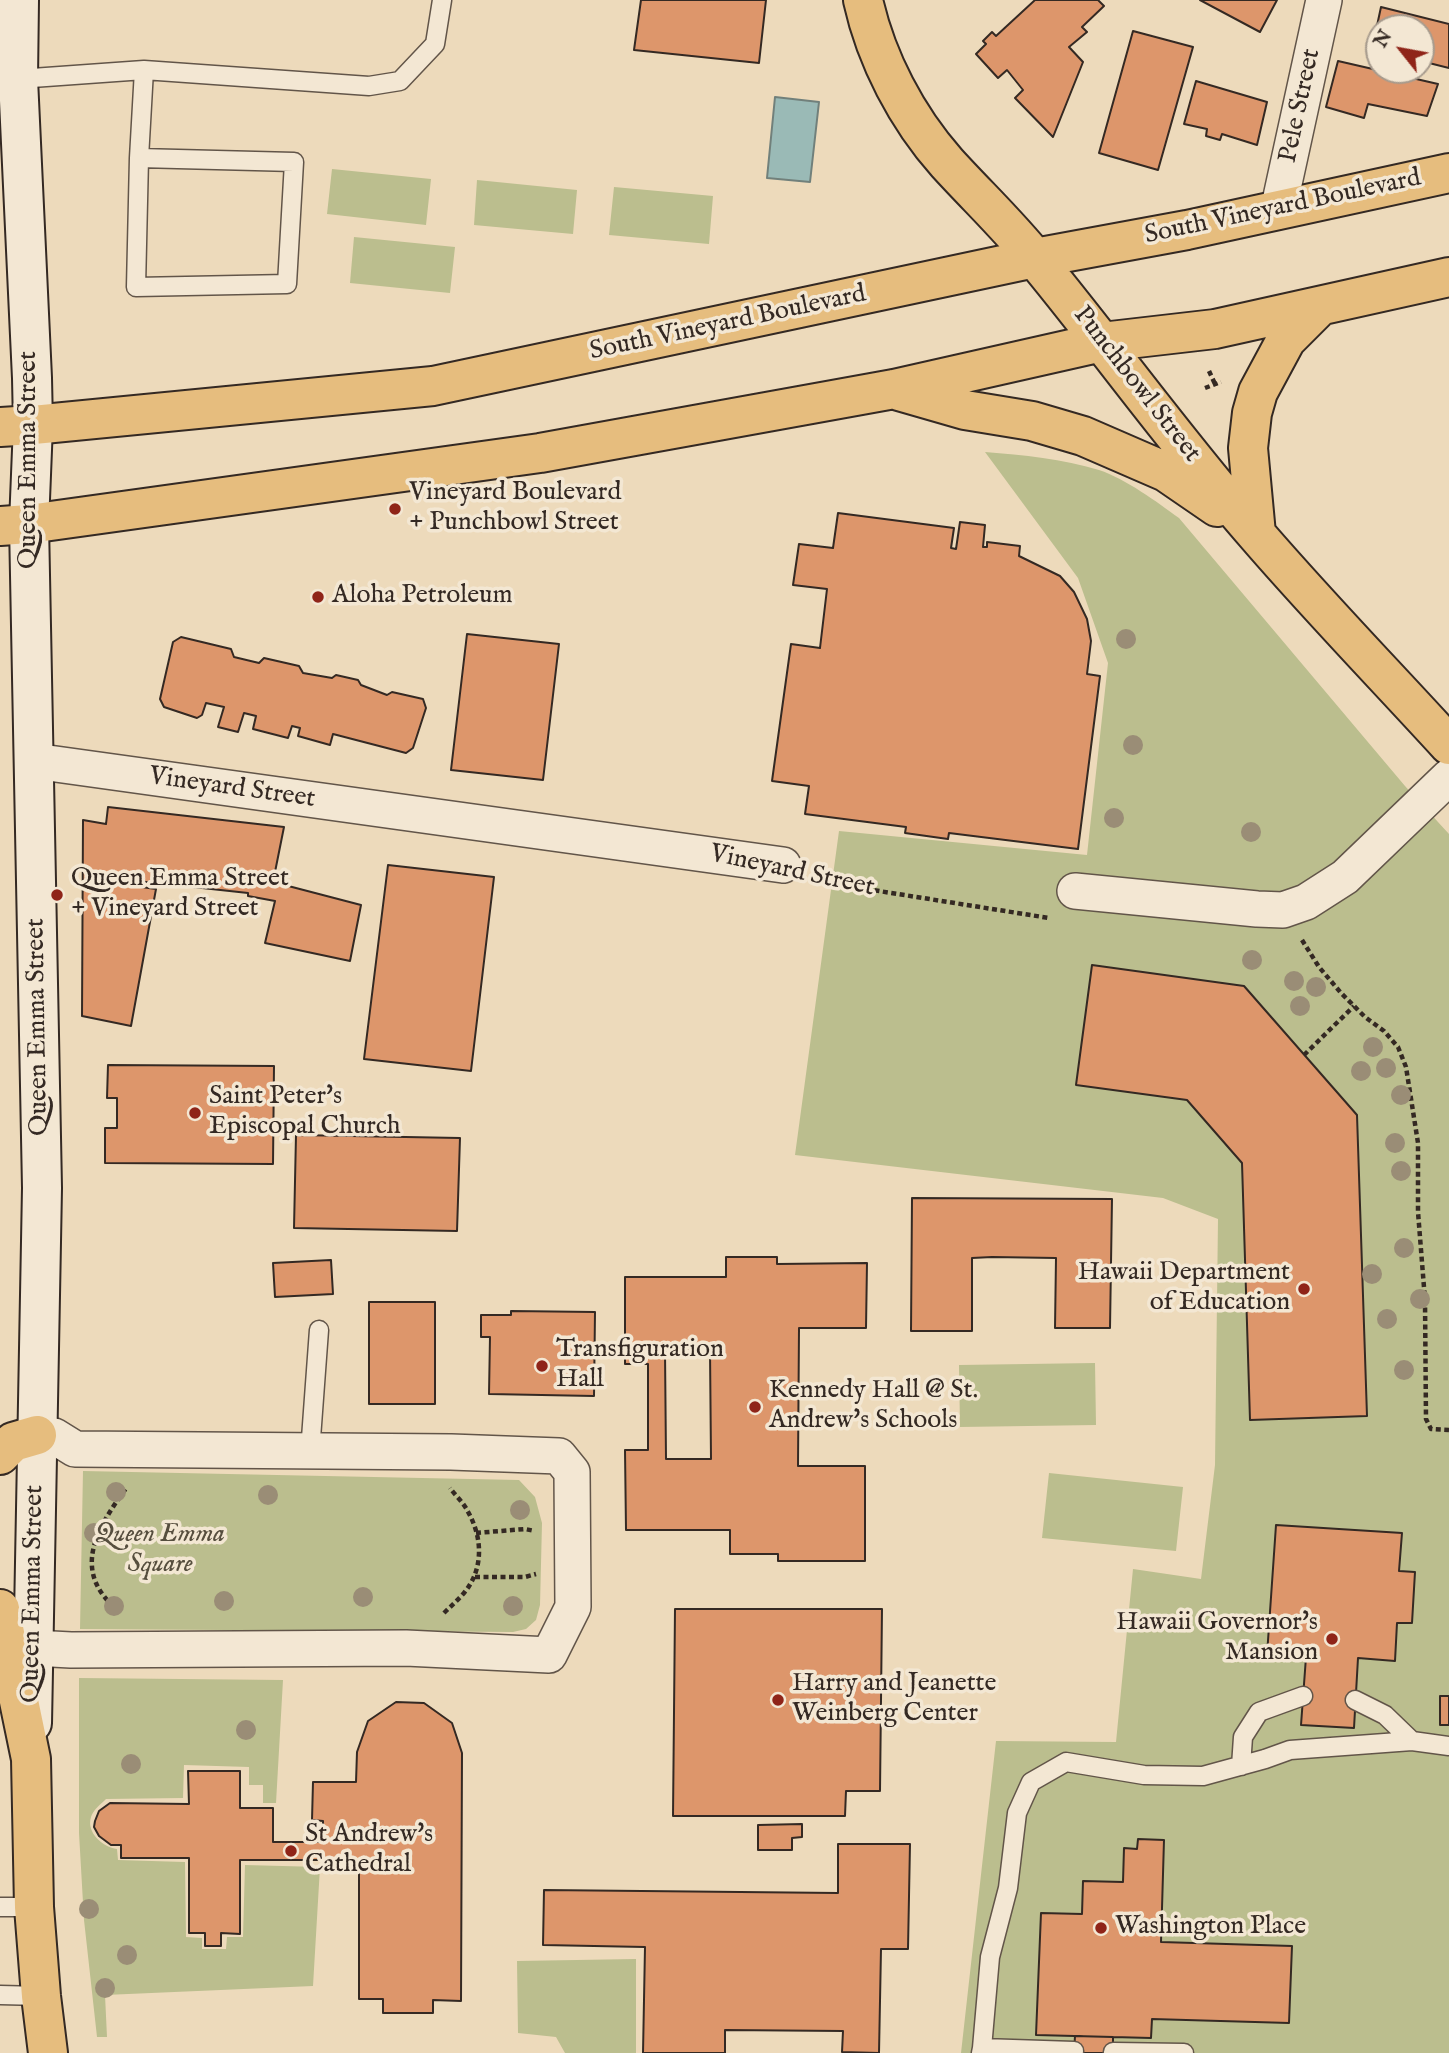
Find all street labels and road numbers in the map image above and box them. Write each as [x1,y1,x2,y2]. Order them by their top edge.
street label: Pele Street [1274,46,1328,166]
street label: South Vineyard Boulevard [1142,163,1424,253]
street label: South Vineyard Boulevard [587,279,869,369]
street label: Punchbowl Street [1065,301,1207,469]
street label: Queen Emma Street [14,351,46,569]
street label: Vineyard Street [147,762,317,816]
street label: Vineyard Street [707,839,877,905]
street label: Queen Emma Street [22,918,56,1136]
street label: Queen Emma Street [17,1485,51,1703]

